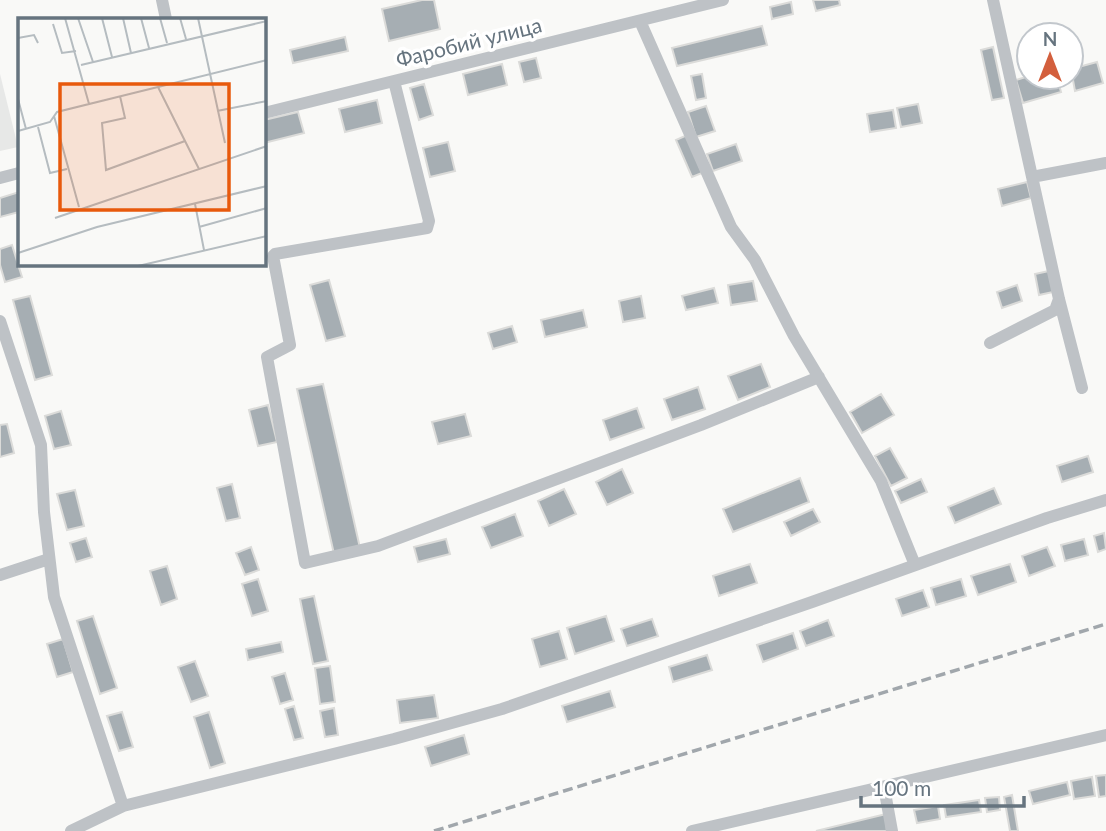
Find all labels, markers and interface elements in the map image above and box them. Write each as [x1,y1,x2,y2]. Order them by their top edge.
street label: Фаробий улица [393,11,544,72]
inset map [18,18,266,266]
north arrow [1015,21,1085,91]
text: N [1043,27,1057,50]
scale bar [861,764,1024,808]
text: 100 m [872,775,931,800]

